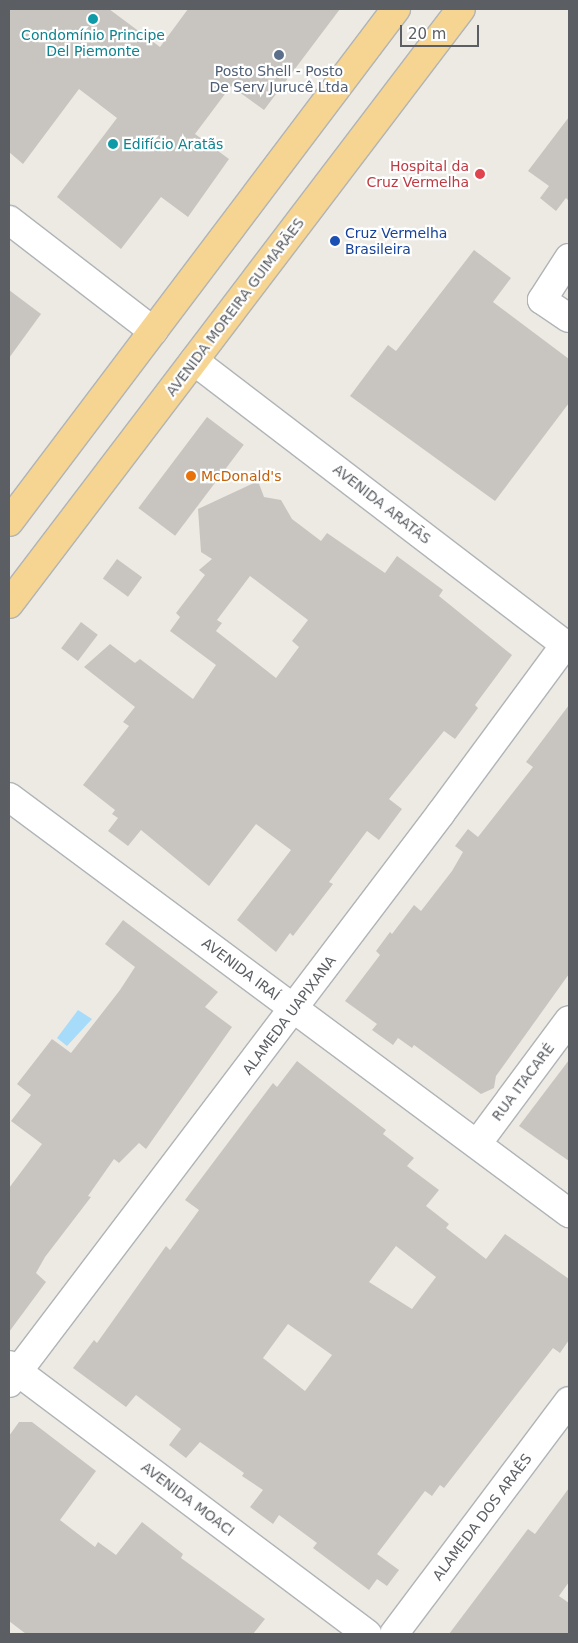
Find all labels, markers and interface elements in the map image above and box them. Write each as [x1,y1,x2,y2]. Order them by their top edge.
marker: Condomínio Principe Del Piemonte [87,13,99,25]
scale bar [403,15,482,47]
text: 20 m [408,25,446,43]
place label: Condomínio Principe Del Piemonte [21,27,165,59]
marker: Posto Shell - Posto De Serv Jurucê Ltda [273,49,285,61]
place label: Posto Shell - Posto De Serv Jurucê Ltda [210,63,348,95]
place label: Edifício Aratãs [123,136,223,152]
marker: Edifício Aratãs [107,138,119,150]
place label: Hospital da Cruz Vermelha [367,158,469,190]
marker: Hospital da Cruz Vermelha [473,167,487,181]
street label: AVENIDA MOREIRA GUIMARÃES [163,215,307,399]
place label: Cruz Vermelha Brasileira [345,225,447,258]
marker: Cruz Vermelha Brasileira [329,235,341,247]
street label: AVENIDA ARATÃS [330,461,434,547]
place label: McDonald's [201,468,281,484]
marker: McDonald's [185,470,197,482]
street label: AVENIDA IRAÍ [199,934,283,1004]
street label: ALAMEDA UAPIXANA [239,952,339,1078]
street label: RUA ITACARÉ [488,1040,558,1124]
street label: ALAMEDA DOS ARAÊS [429,1450,535,1584]
street label: AVENIDA MOACI [138,1458,238,1540]

